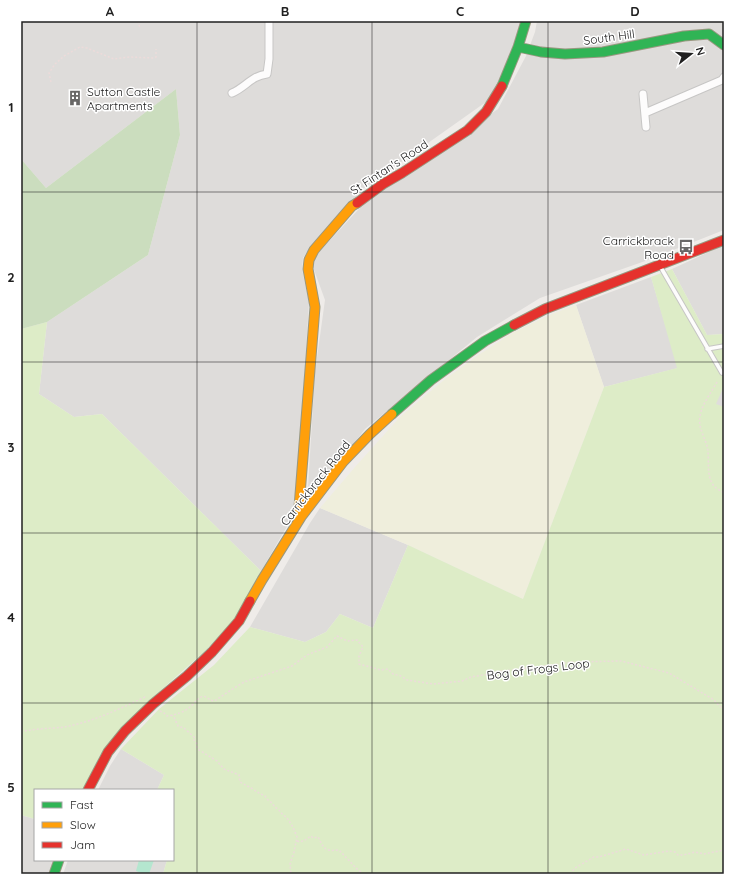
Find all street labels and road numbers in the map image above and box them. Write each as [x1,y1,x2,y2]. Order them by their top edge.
street label: South Hill [582,26,636,48]
street label: St Fintan's Road [347,136,431,198]
street label: Carrickbrack Road [277,437,353,529]
street label: Bog of Frogs Loop [486,655,590,683]

